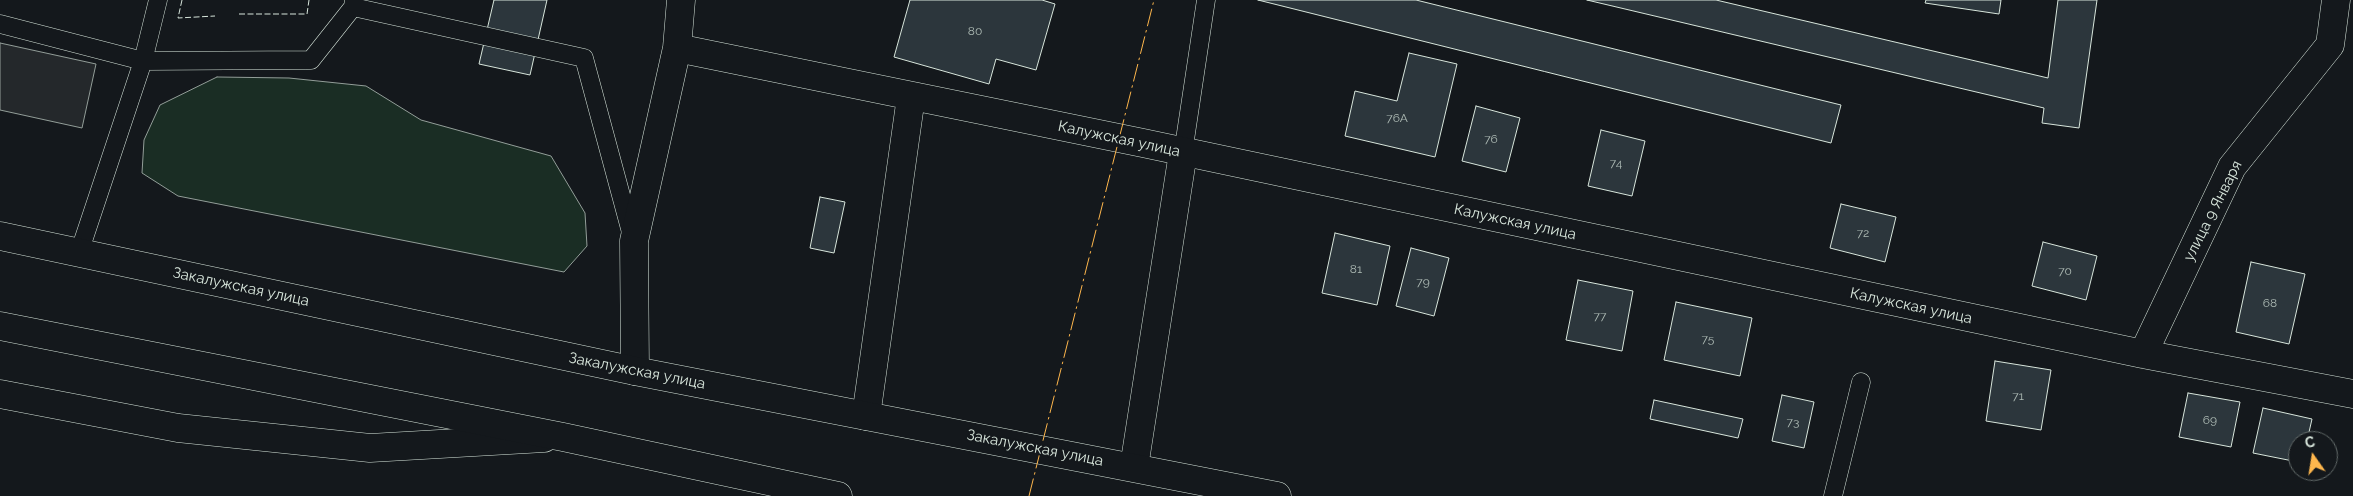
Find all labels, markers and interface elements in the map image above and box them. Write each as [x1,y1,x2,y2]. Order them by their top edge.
house number: 80 [968,24,982,38]
house number: 76А [1386,111,1408,125]
street label: Калужская улица [1056,117,1182,161]
house number: 76 [1484,132,1498,146]
house number: 74 [1610,156,1622,170]
street label: улица 9 Января [2180,158,2246,264]
street label: Калужская улица [1452,200,1578,244]
house number: 72 [1857,226,1869,240]
house number: 81 [1350,262,1362,276]
street label: Закалужская улица [171,264,311,310]
house number: 70 [2058,264,2072,278]
house number: 79 [1416,275,1430,289]
street label: Калужская улица [1848,284,1974,328]
house number: 68 [2263,296,2277,310]
house number: 77 [1594,309,1606,323]
house number: 75 [1702,332,1714,346]
street label: Закалужская улица [567,349,707,393]
house number: 71 [2012,389,2024,403]
house number: 69 [2203,413,2217,427]
house number: 73 [1787,415,1799,429]
street label: Закалужская улица [965,426,1105,470]
north arrow [2288,431,2338,481]
text: С [2303,433,2316,451]

